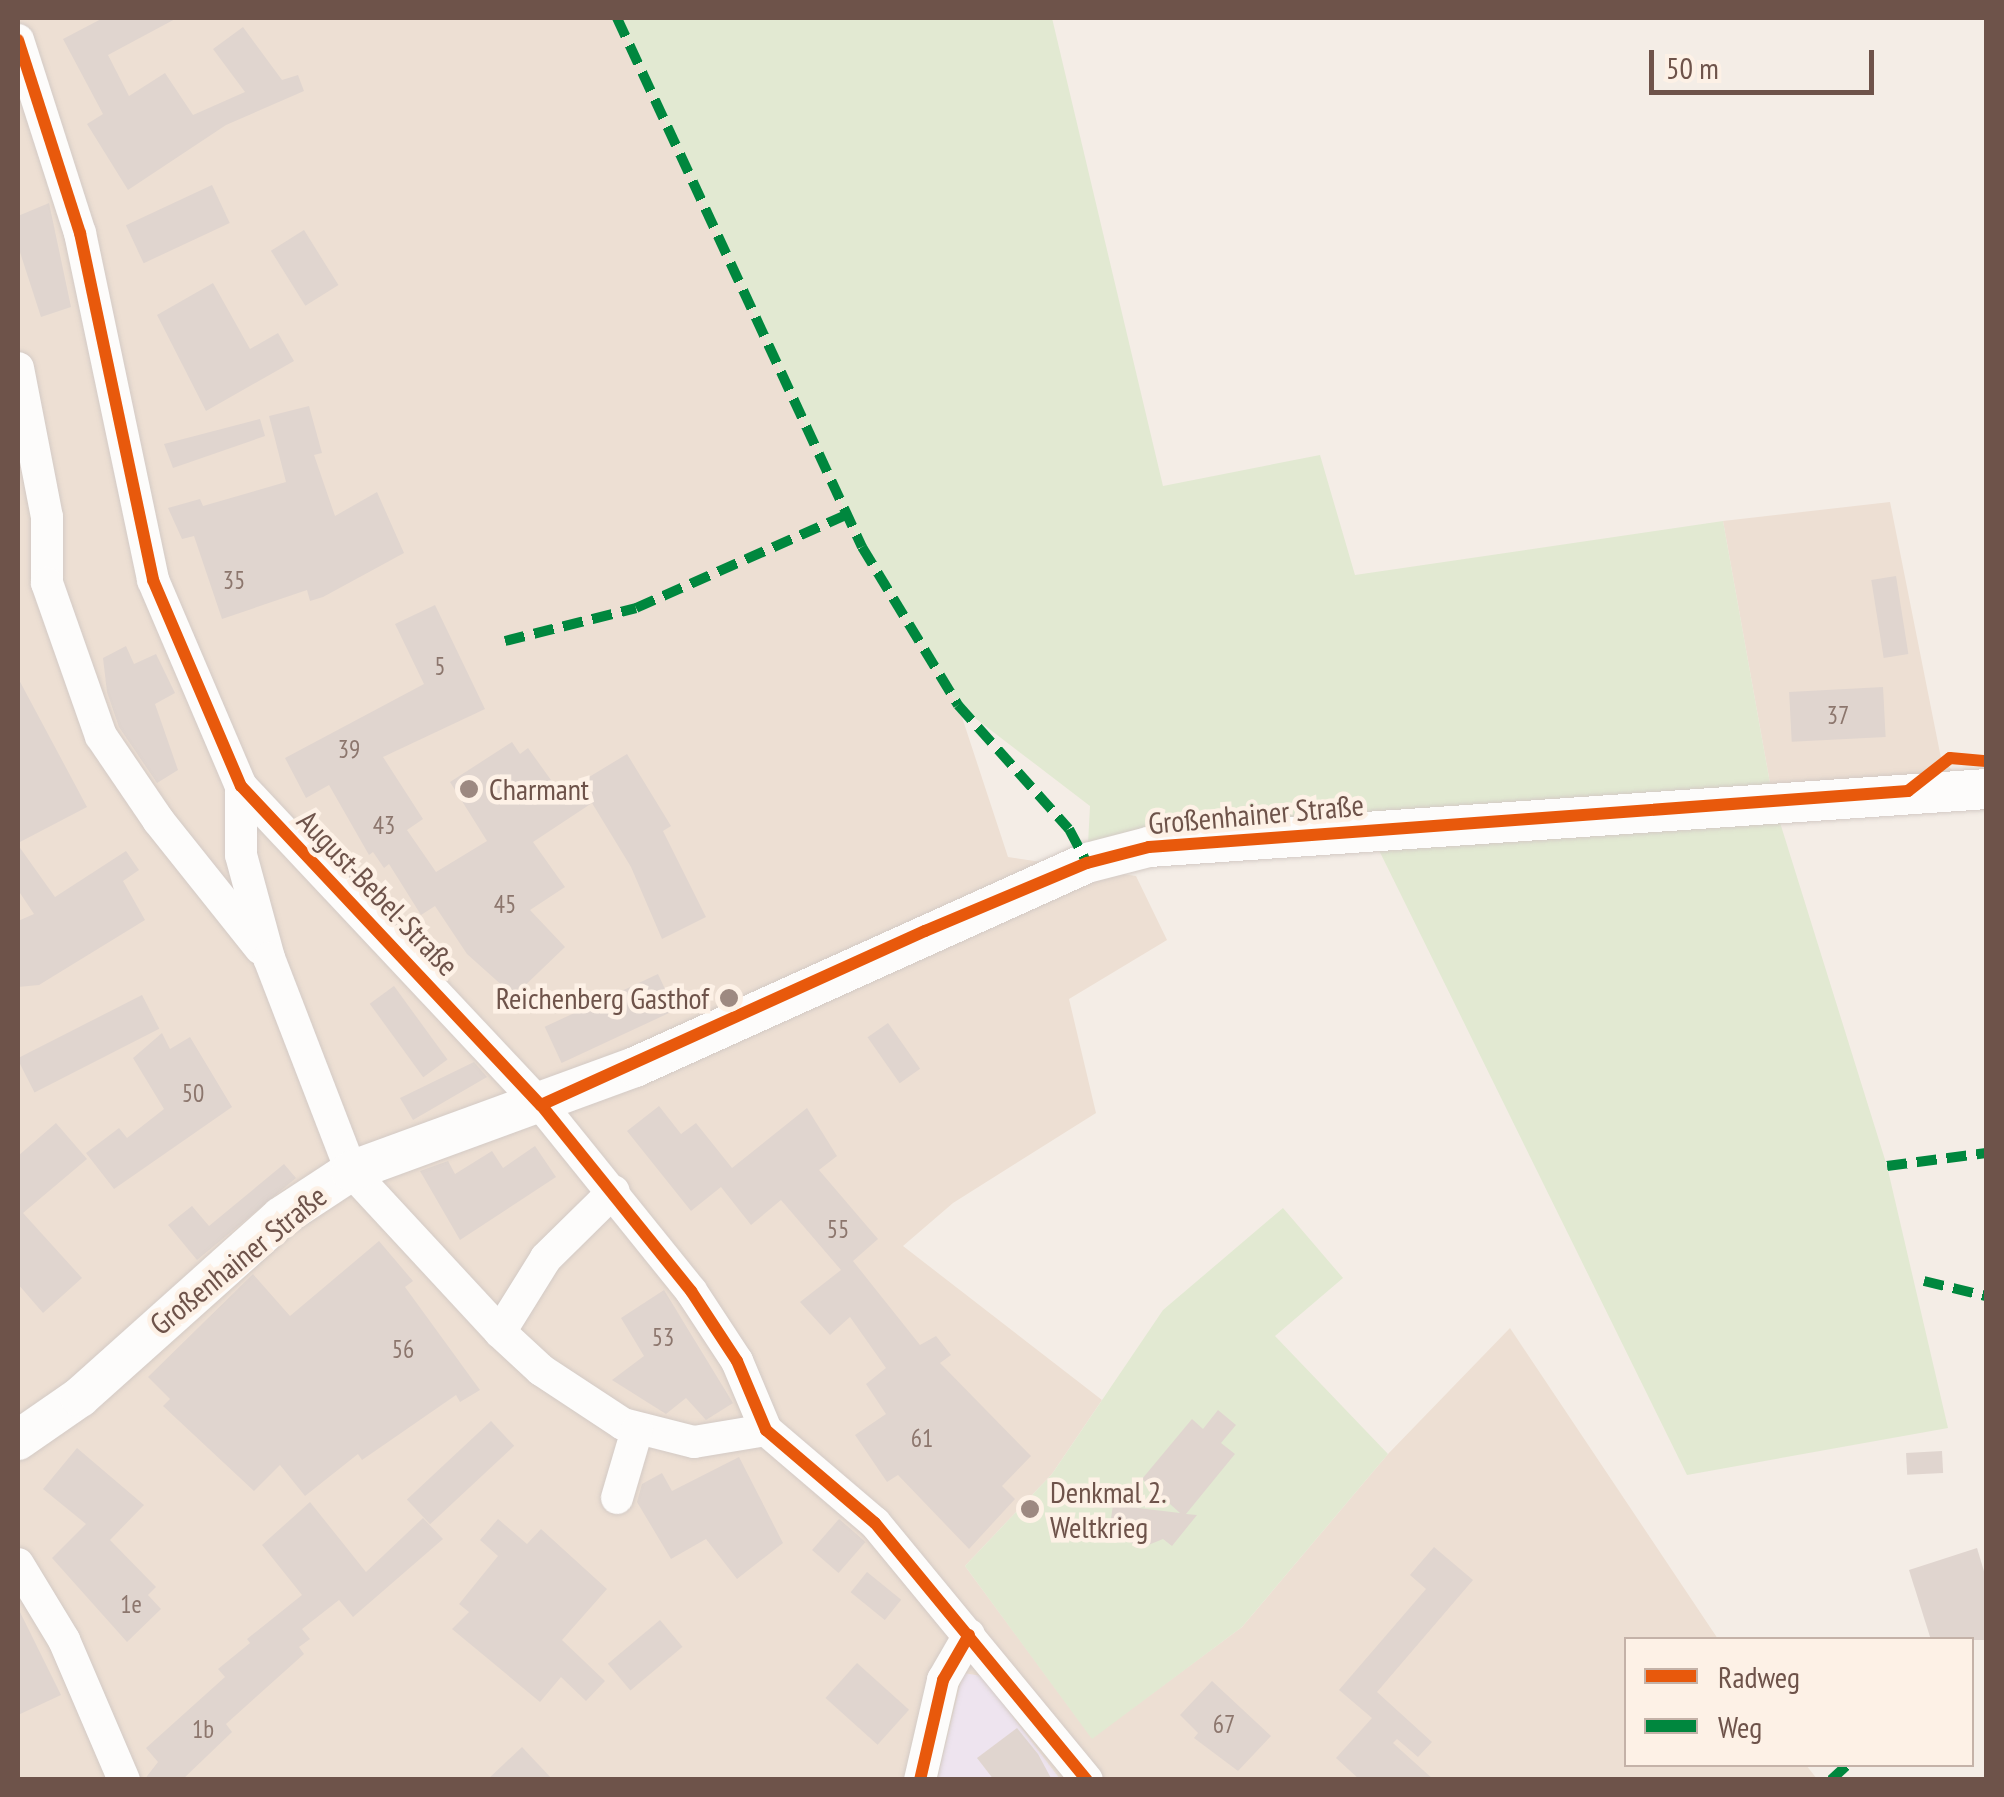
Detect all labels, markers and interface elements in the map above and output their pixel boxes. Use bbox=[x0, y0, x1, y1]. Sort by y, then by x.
scale bar bbox=[1654, 30, 1879, 92]
text: 50 m bbox=[1666, 48, 1719, 87]
house number: 35 bbox=[223, 565, 245, 595]
house number: 5 bbox=[434, 651, 446, 681]
house number: 37 bbox=[1827, 700, 1849, 730]
house number: 39 bbox=[338, 734, 360, 764]
place label: Charmant bbox=[489, 771, 589, 807]
marker: Charmant bbox=[458, 778, 480, 800]
street label: Großenhainer Straße bbox=[1147, 787, 1365, 841]
street label: August-Bebel-Straße bbox=[290, 803, 466, 983]
house number: 43 bbox=[373, 810, 395, 840]
house number: 45 bbox=[494, 889, 516, 919]
place label: Reichenberg Gasthof bbox=[496, 980, 709, 1016]
marker: Reichenberg Gasthof bbox=[718, 987, 740, 1009]
house number: 50 bbox=[182, 1078, 204, 1108]
street label: Großenhainer Straße bbox=[143, 1178, 333, 1342]
house number: 55 bbox=[827, 1214, 849, 1244]
house number: 53 bbox=[652, 1322, 674, 1352]
house number: 56 bbox=[392, 1334, 414, 1364]
house number: 61 bbox=[911, 1423, 933, 1453]
place label: Denkmal 2. Weltkrieg bbox=[1050, 1474, 1167, 1544]
marker: Denkmal 2. Weltkrieg bbox=[1019, 1498, 1041, 1520]
house number: 1e bbox=[120, 1589, 142, 1619]
legend bbox=[1624, 1637, 1974, 1767]
text: Radweg bbox=[1718, 1657, 1800, 1696]
text: Weg bbox=[1718, 1707, 1762, 1746]
house number: 67 bbox=[1213, 1709, 1235, 1739]
house number: 1b bbox=[192, 1714, 214, 1744]

